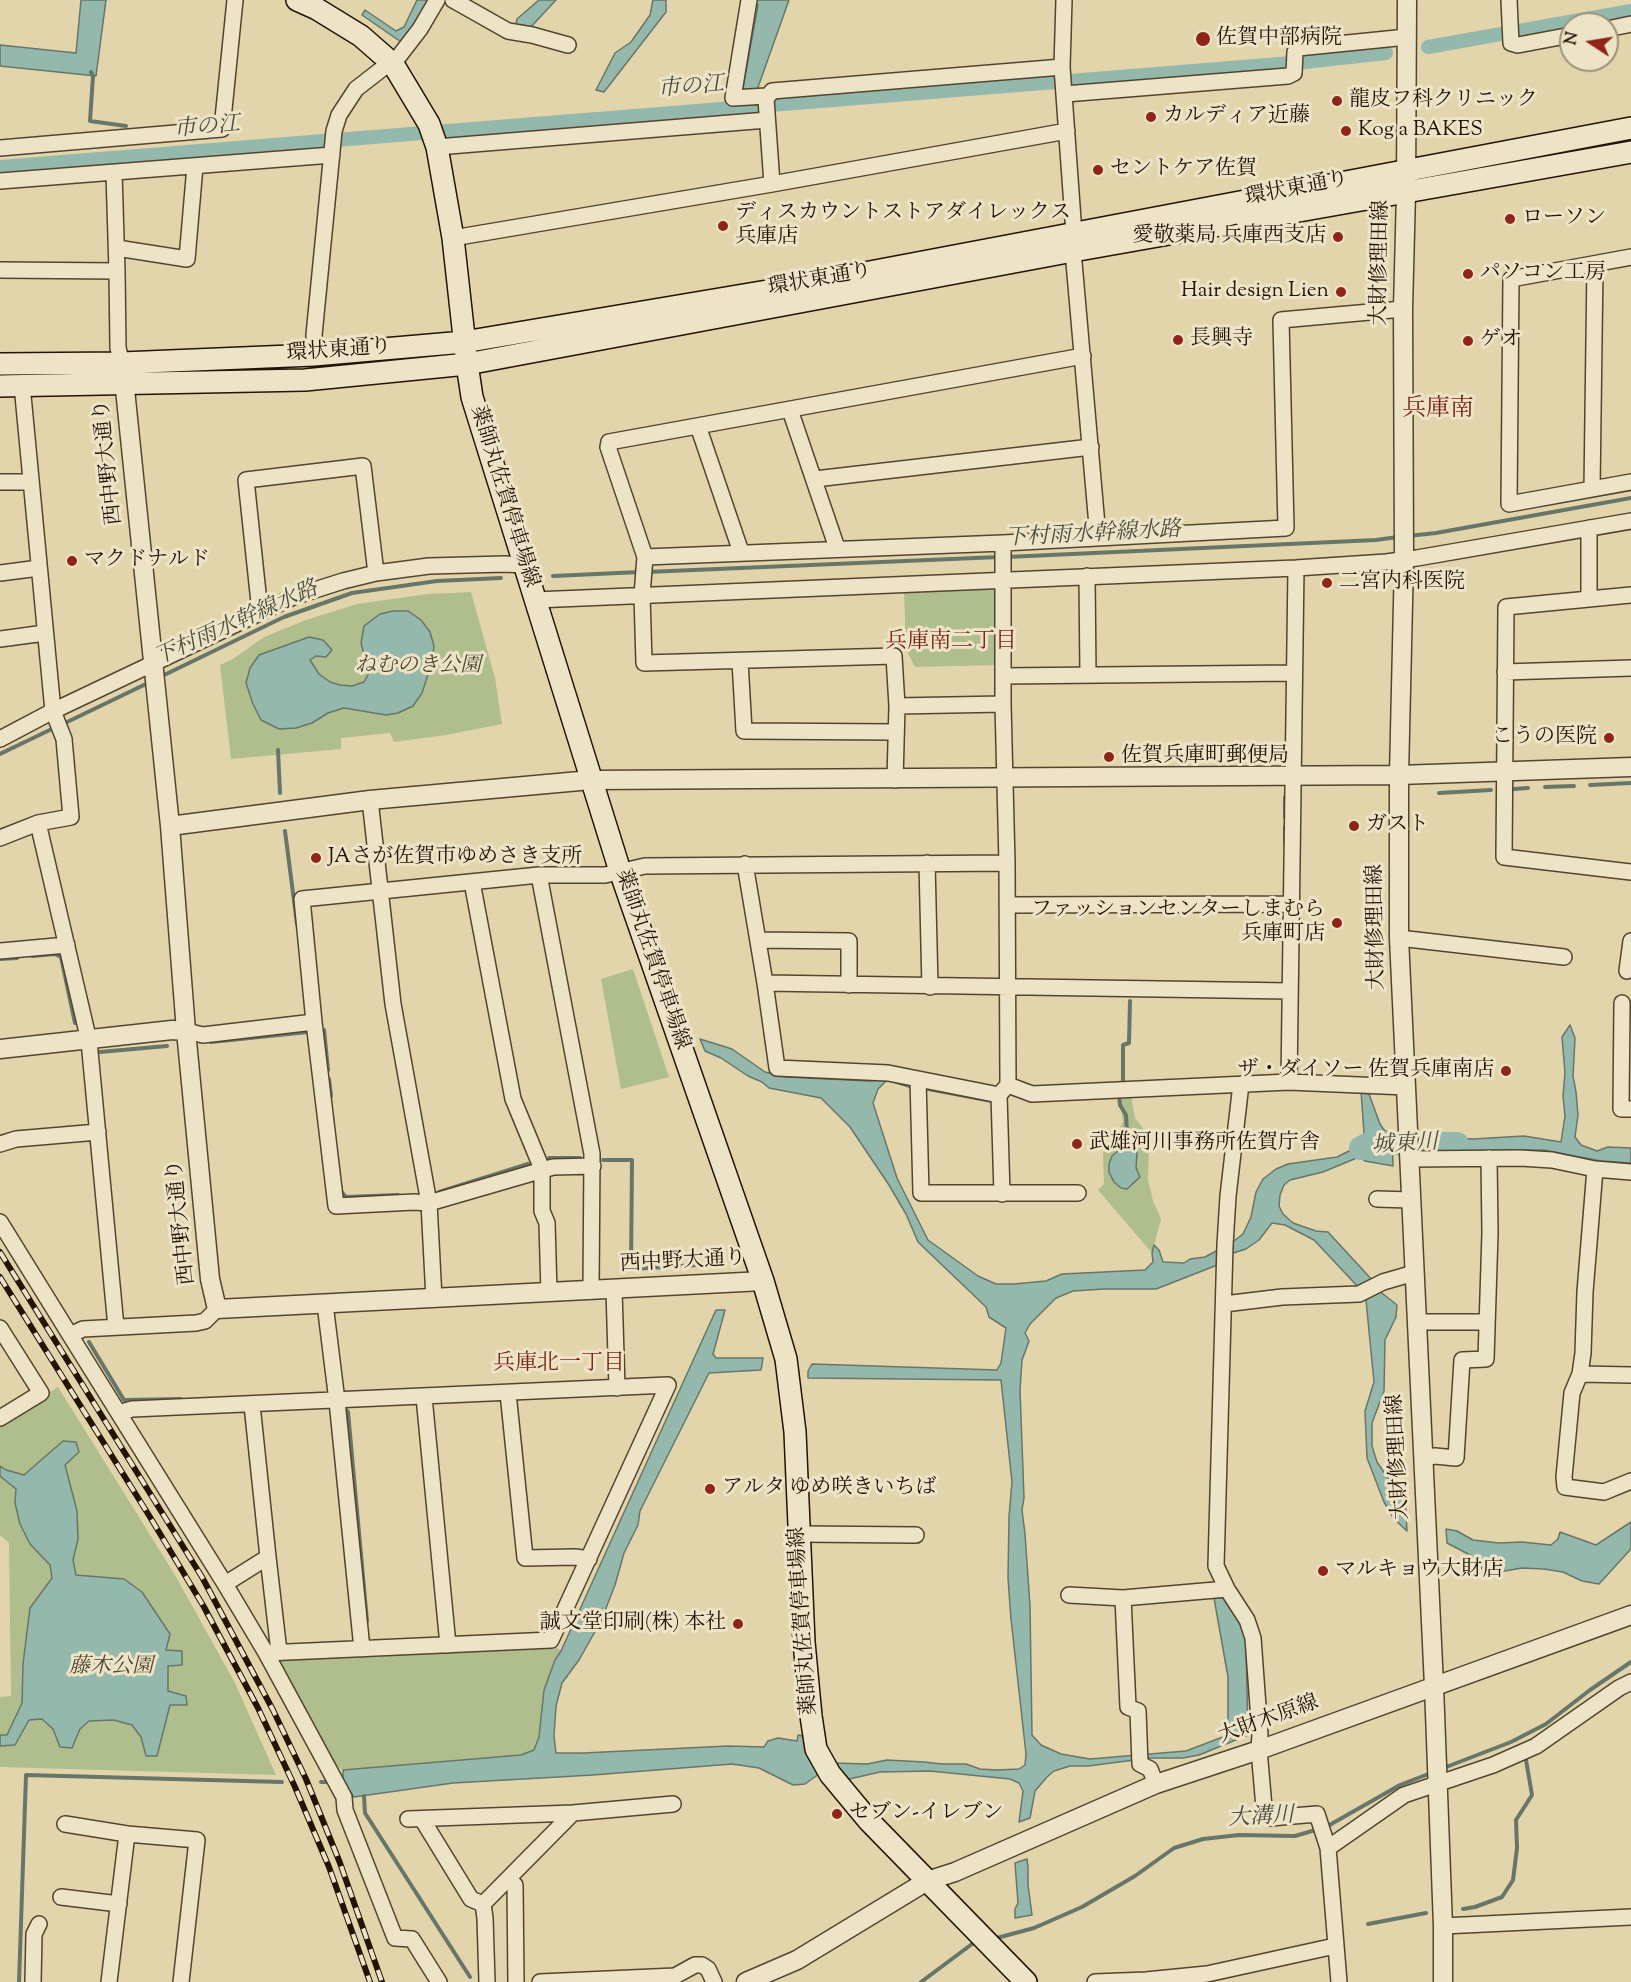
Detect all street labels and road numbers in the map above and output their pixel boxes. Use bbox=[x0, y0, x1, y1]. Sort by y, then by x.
street label: 環状東通り bbox=[1243, 168, 1351, 212]
street label: 大財修理田線 bbox=[1368, 200, 1396, 326]
street label: 環状東通り bbox=[766, 259, 874, 303]
street label: 環状東通り bbox=[286, 336, 392, 368]
street label: 西中野大通り bbox=[91, 398, 129, 526]
street label: 薬師丸佐賀停車場線 bbox=[463, 403, 543, 591]
street label: 大財修理田線 bbox=[1364, 864, 1392, 990]
street label: 薬師丸佐賀停車場線 bbox=[608, 867, 694, 1053]
street label: 西中野大通り bbox=[164, 1158, 202, 1286]
street label: 西中野大通り bbox=[619, 1247, 747, 1279]
street label: 大財修理田線 bbox=[1384, 1393, 1416, 1521]
street label: 薬師丸佐賀停車場線 bbox=[786, 1526, 824, 1716]
street label: 大財木原線 bbox=[1215, 1691, 1323, 1751]

